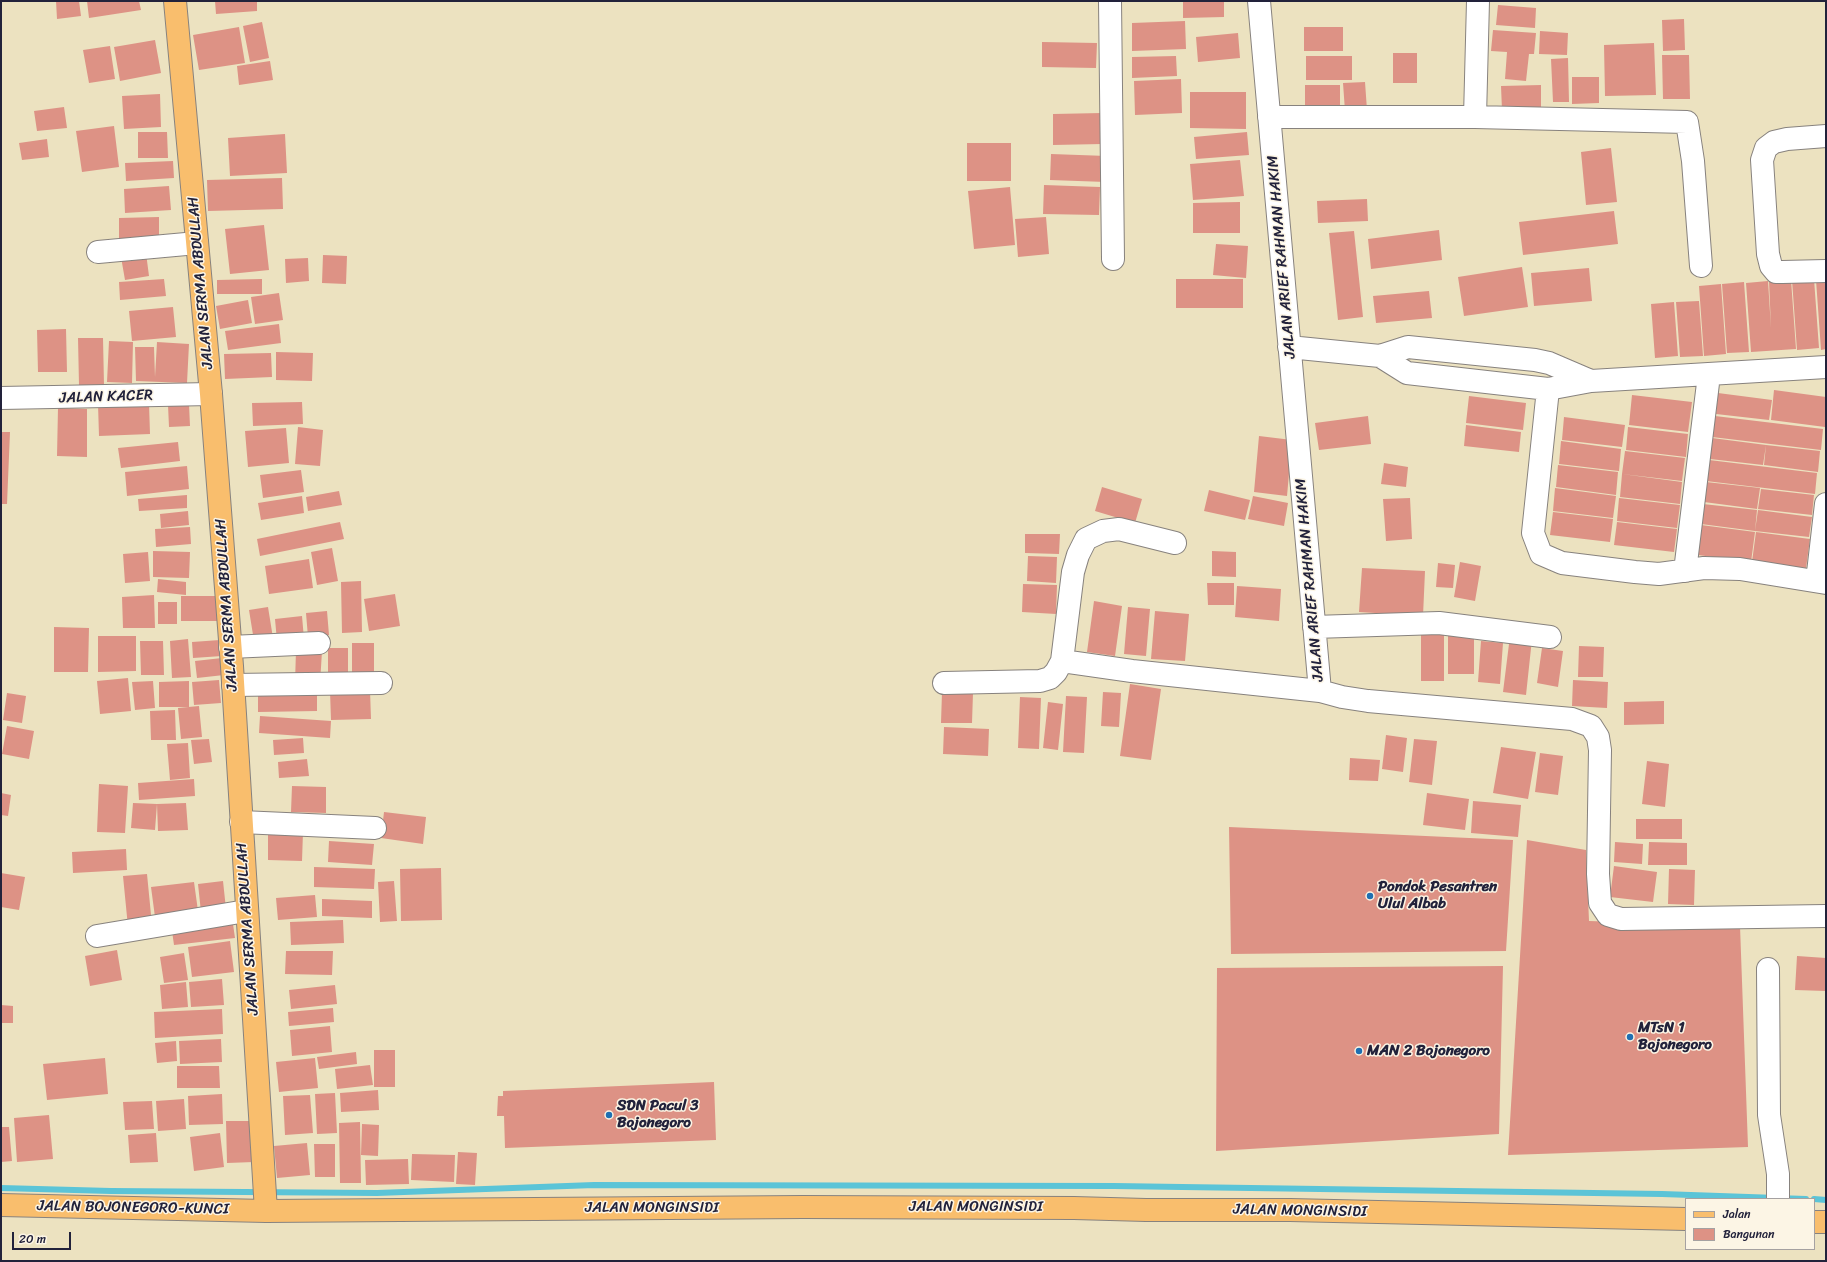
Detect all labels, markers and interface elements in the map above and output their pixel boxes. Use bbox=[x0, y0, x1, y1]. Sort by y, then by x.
street label: JALAN ARIEF RAHMAN HAKIM bbox=[1264, 155, 1300, 359]
street label: JALAN SERMA ABDULLAH bbox=[184, 196, 218, 370]
street label: JALAN KACER bbox=[59, 386, 153, 408]
street label: JALAN ARIEF RAHMAN HAKIM bbox=[1292, 478, 1328, 682]
street label: JALAN SERMA ABDULLAH bbox=[212, 518, 242, 692]
street label: JALAN SERMA ABDULLAH bbox=[233, 842, 263, 1016]
place label: Pondok Pesantren Ulul Albab bbox=[1378, 878, 1497, 913]
marker: Pondok Pesantren Ulul Albab bbox=[1365, 891, 1375, 901]
place label: MTsN 1 Bojonegoro bbox=[1638, 1019, 1712, 1054]
marker: MTsN 1 Bojonegoro bbox=[1625, 1032, 1635, 1042]
place label: MAN 2 Bojonegoro bbox=[1367, 1042, 1490, 1060]
marker: MAN 2 Bojonegoro bbox=[1354, 1046, 1364, 1056]
place label: SDN Pacul 3 Bojonegoro bbox=[617, 1097, 698, 1132]
marker: SDN Pacul 3 Bojonegoro bbox=[604, 1110, 614, 1120]
street label: JALAN BOJONEGORO-KUNCI bbox=[37, 1197, 229, 1219]
street label: JALAN MONGINSIDI bbox=[909, 1198, 1043, 1216]
legend bbox=[1685, 1198, 1815, 1250]
street label: JALAN MONGINSIDI bbox=[585, 1199, 719, 1217]
street label: JALAN MONGINSIDI bbox=[1233, 1201, 1367, 1221]
text: Jalan bbox=[1723, 1203, 1751, 1225]
text: Bangunan bbox=[1723, 1223, 1775, 1245]
scale bar bbox=[14, 1224, 73, 1250]
text: 20 m bbox=[19, 1228, 46, 1250]

